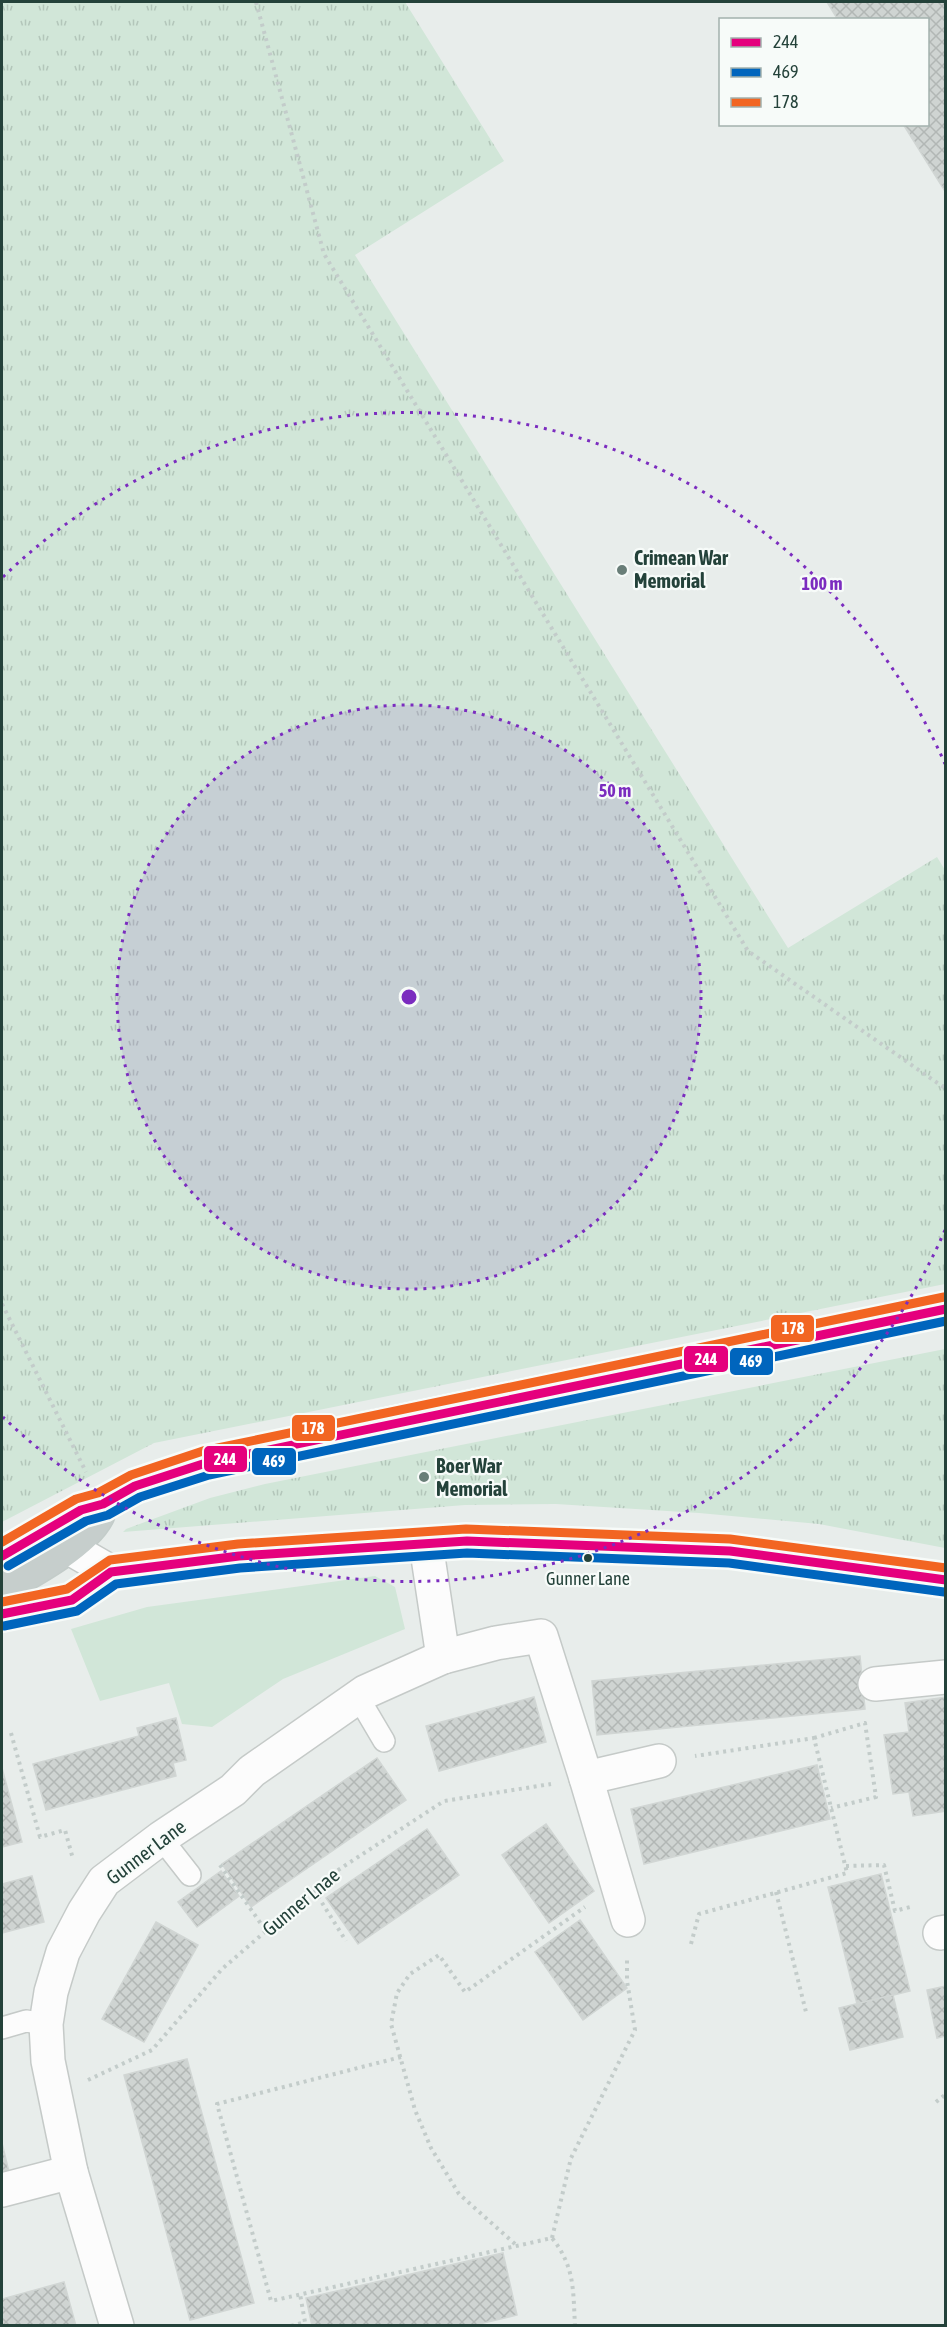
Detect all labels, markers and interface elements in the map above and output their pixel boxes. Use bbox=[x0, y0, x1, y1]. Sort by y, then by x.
legend bbox=[719, 18, 929, 126]
text: 244 bbox=[773, 31, 798, 52]
text: 469 bbox=[773, 61, 798, 82]
text: 178 bbox=[773, 91, 798, 112]
place label: Crimean War Memorial bbox=[634, 546, 729, 592]
marker: Crimean War Memorial bbox=[615, 563, 629, 577]
text: 100 m bbox=[802, 573, 842, 594]
text: 50 m bbox=[599, 780, 631, 801]
centre of rings bbox=[399, 987, 419, 1007]
line badge: 178 bbox=[770, 1314, 815, 1343]
text: 178 bbox=[782, 1319, 805, 1337]
line badge: 244 bbox=[683, 1345, 729, 1373]
line badge: 469 bbox=[729, 1347, 774, 1376]
text: 244 bbox=[695, 1350, 718, 1368]
text: 469 bbox=[739, 1352, 763, 1370]
line badge: 178 bbox=[291, 1414, 336, 1442]
text: 178 bbox=[302, 1419, 325, 1437]
line badge: 244 bbox=[203, 1445, 248, 1473]
line badge: 469 bbox=[251, 1447, 297, 1476]
text: 244 bbox=[214, 1450, 237, 1468]
text: 469 bbox=[262, 1452, 286, 1470]
place label: Boer War Memorial bbox=[436, 1454, 508, 1500]
marker: Boer War Memorial bbox=[417, 1470, 431, 1484]
marker: Gunner Lane bbox=[582, 1552, 594, 1564]
place label: Gunner Lane bbox=[546, 1568, 630, 1589]
street label: Gunner Lane bbox=[102, 1814, 190, 1889]
street label: Gunner Lnae bbox=[258, 1863, 344, 1940]

